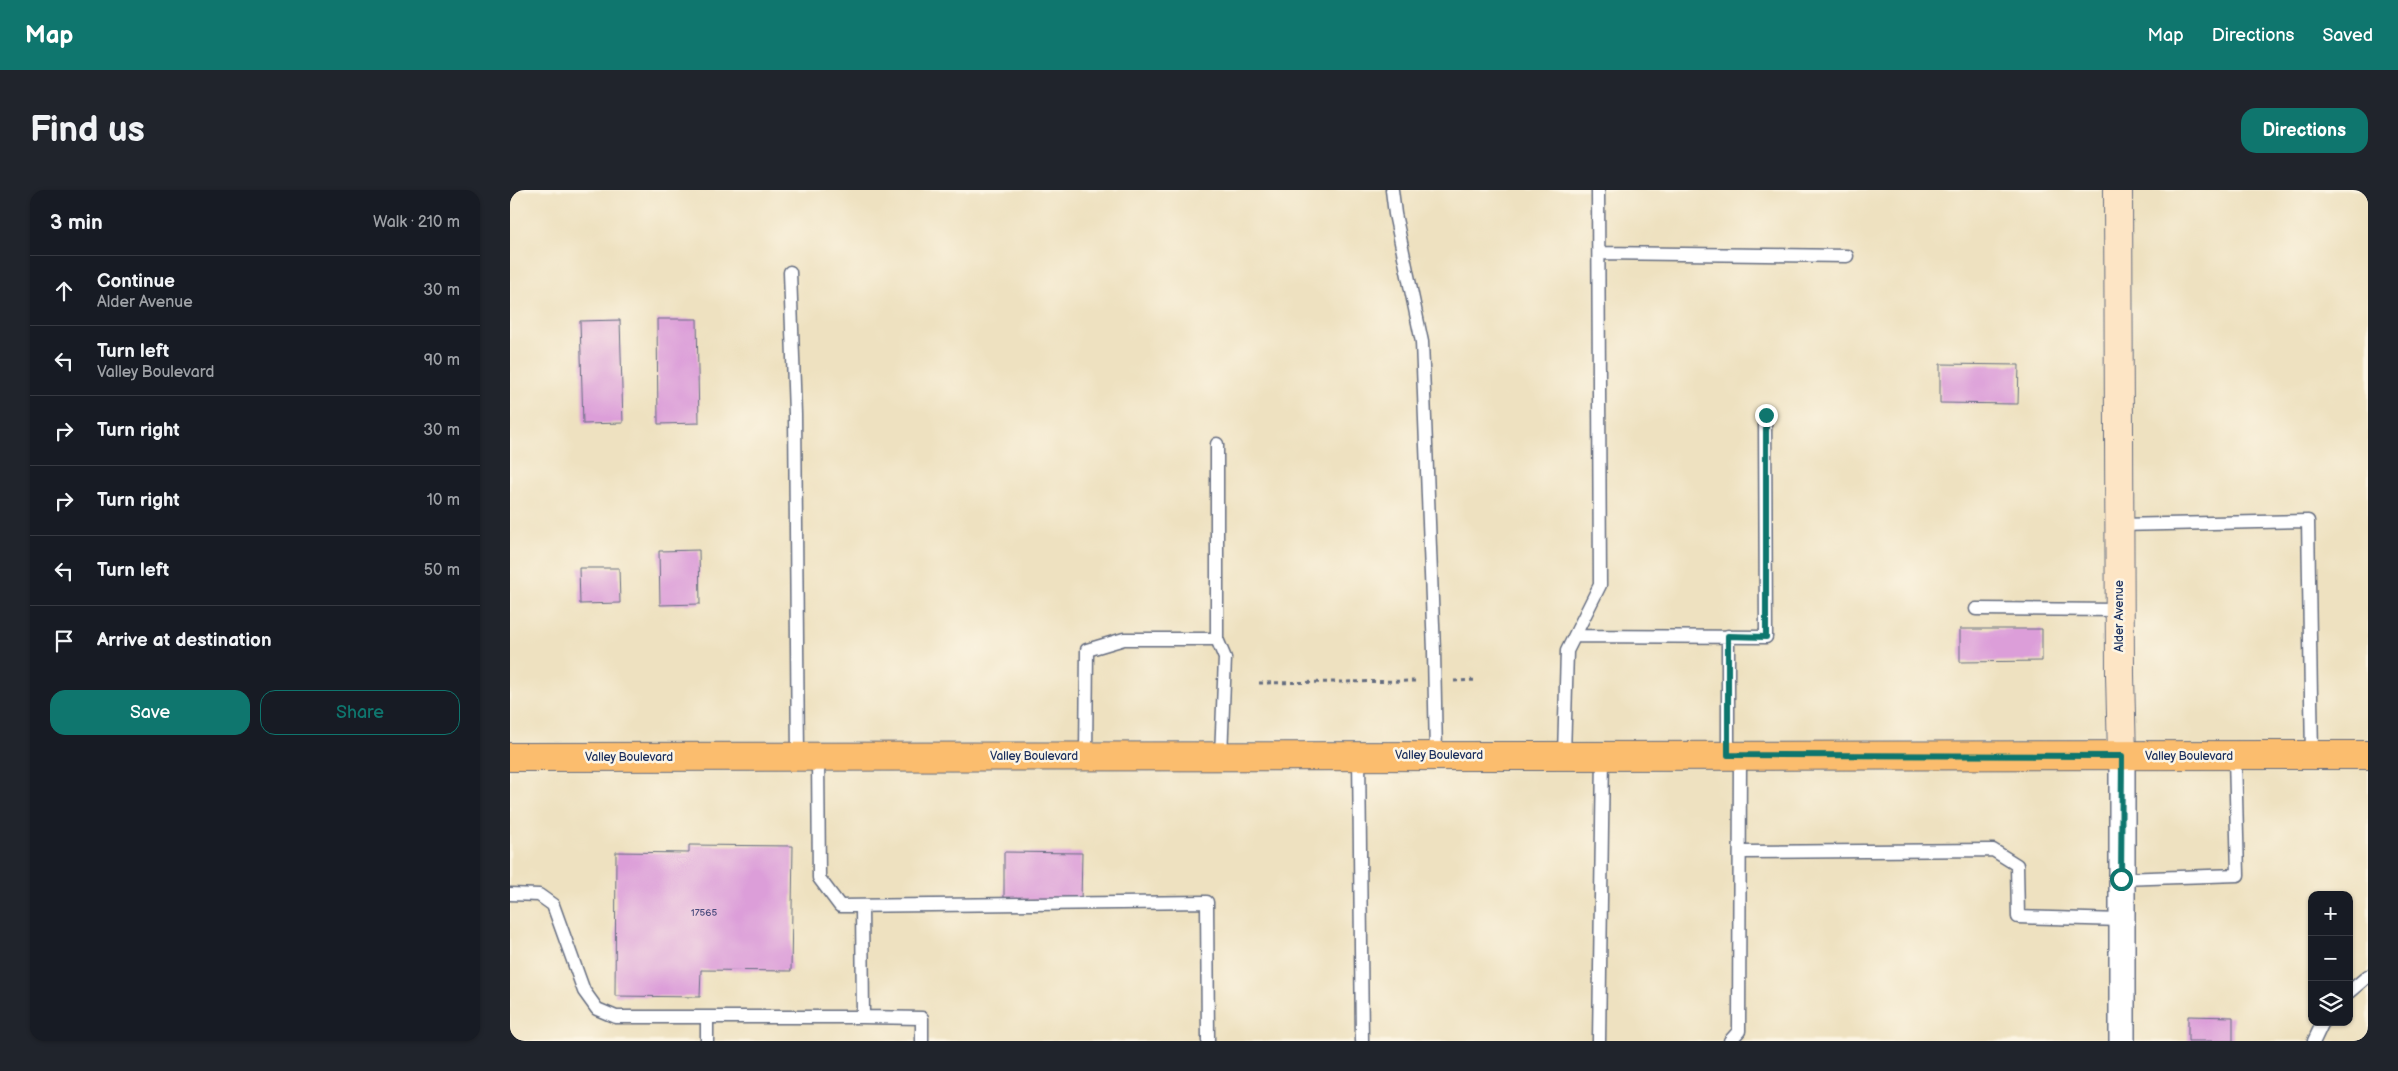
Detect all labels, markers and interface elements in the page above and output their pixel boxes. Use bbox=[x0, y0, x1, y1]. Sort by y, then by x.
text: Map bbox=[25, 21, 73, 50]
text: Map bbox=[2148, 25, 2184, 46]
text: Directions bbox=[2212, 25, 2294, 46]
text: Saved bbox=[2322, 25, 2373, 46]
button: Directions bbox=[2241, 108, 2368, 153]
text: Find us bbox=[30, 109, 145, 152]
text: 3 min bbox=[50, 210, 103, 235]
text: Walk · 210 m bbox=[373, 213, 460, 232]
text: Continue bbox=[97, 270, 175, 293]
icon: ahead bbox=[50, 277, 78, 305]
text: 30 m bbox=[423, 281, 460, 300]
text: Alder Avenue bbox=[97, 293, 193, 312]
text: Turn left bbox=[97, 340, 169, 363]
icon: left bbox=[50, 347, 78, 375]
text: 90 m bbox=[424, 351, 460, 370]
text: Valley Boulevard bbox=[97, 363, 214, 382]
route end bbox=[1755, 404, 1778, 427]
icon: right bbox=[50, 417, 78, 445]
text: Turn right bbox=[97, 419, 180, 442]
text: 30 m bbox=[423, 421, 460, 440]
icon: right bbox=[50, 487, 78, 515]
text: Turn right bbox=[97, 489, 180, 512]
text: 10 m bbox=[427, 491, 460, 510]
icon: left bbox=[50, 557, 78, 585]
text: Turn left bbox=[97, 559, 169, 582]
text: 50 m bbox=[424, 561, 460, 580]
street label: Alder Avenue bbox=[2112, 580, 2127, 652]
icon: arrive bbox=[50, 627, 78, 655]
text: Arrive at destination bbox=[97, 629, 272, 652]
button: Save bbox=[50, 690, 250, 735]
button: Share bbox=[260, 690, 460, 735]
street label: Valley Boulevard bbox=[1395, 748, 1483, 763]
street label: Valley Boulevard bbox=[990, 749, 1078, 764]
street label: Valley Boulevard bbox=[2145, 749, 2233, 764]
street label: Valley Boulevard bbox=[585, 750, 673, 765]
route start bbox=[2110, 868, 2133, 891]
map controls bbox=[2308, 891, 2353, 1026]
button: + bbox=[2308, 891, 2353, 936]
house number: 17565 bbox=[691, 907, 717, 919]
button: − bbox=[2308, 936, 2353, 981]
button: layers bbox=[2308, 981, 2353, 1026]

